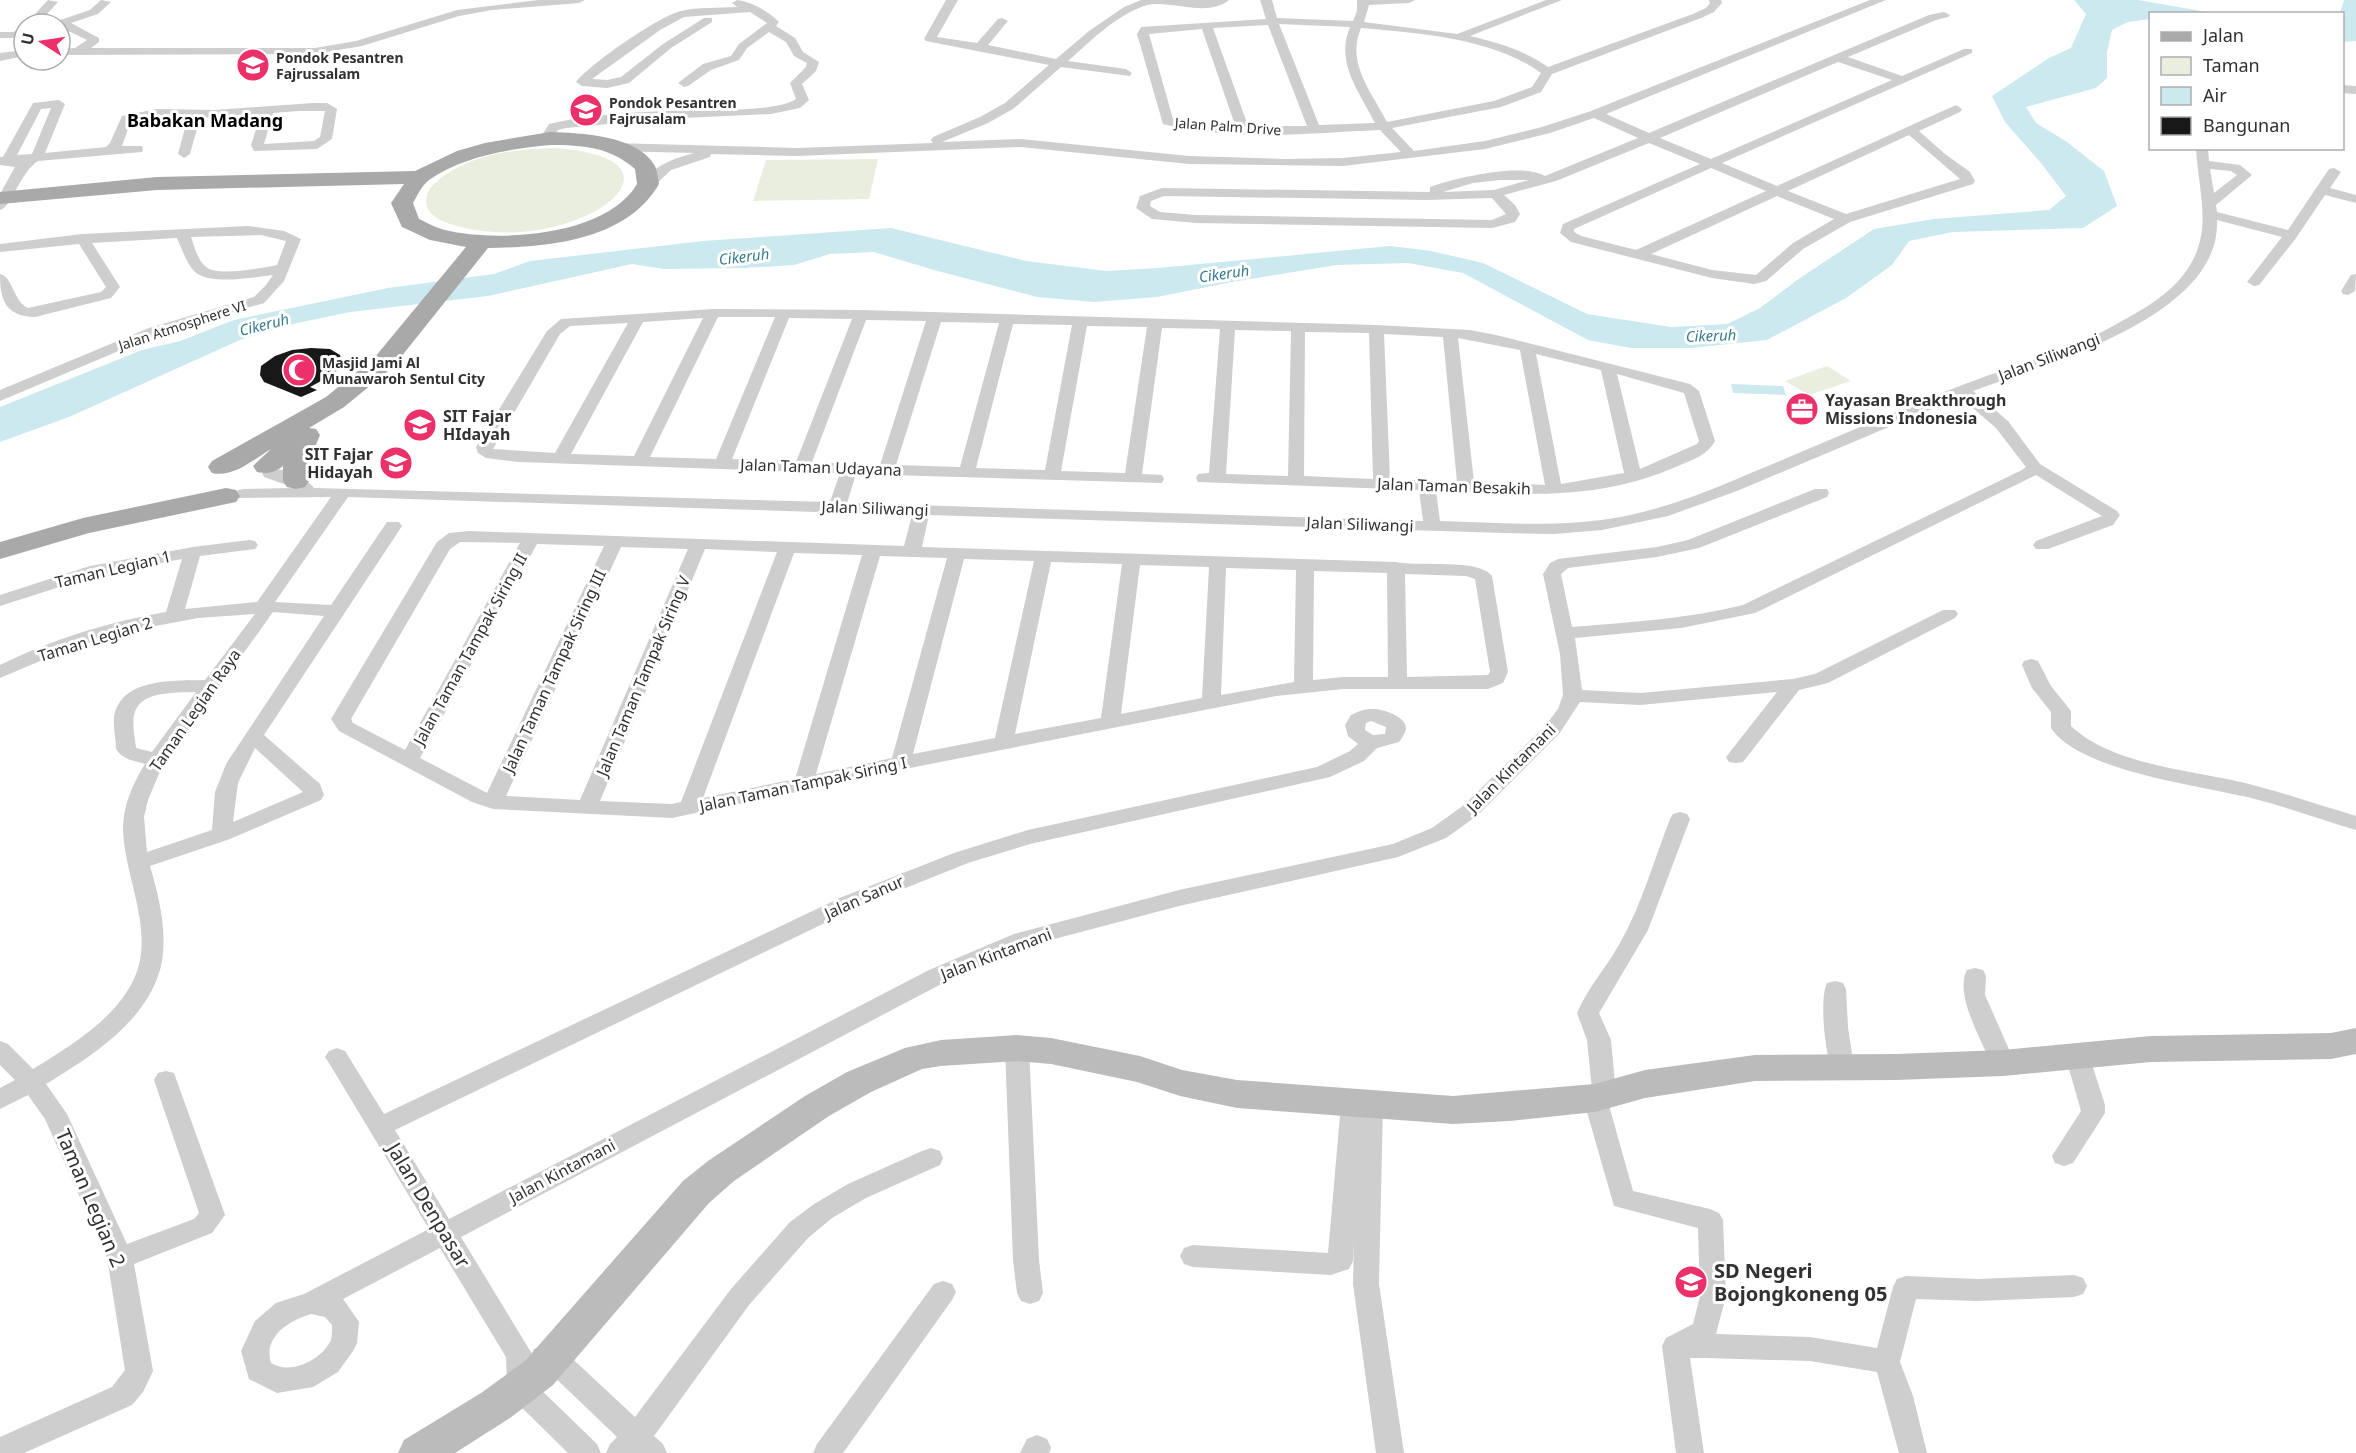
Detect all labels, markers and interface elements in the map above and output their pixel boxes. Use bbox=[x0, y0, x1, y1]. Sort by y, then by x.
north arrow bbox=[12, 12, 72, 72]
legend bbox=[2149, 12, 2344, 150]
text: Jalan bbox=[2201, 23, 2244, 47]
text: U bbox=[15, 31, 39, 47]
school or university icon: Pondok Pesantren Fajrussalam bbox=[235, 47, 271, 83]
place label: Pondok Pesantren Fajrussalam bbox=[276, 48, 404, 83]
text: Taman bbox=[2203, 53, 2260, 77]
text: Air bbox=[2203, 83, 2227, 107]
school or university icon: Pondok Pesantren Fajrusalam bbox=[568, 92, 604, 128]
place label: Pondok Pesantren Fajrusalam bbox=[609, 93, 737, 128]
district label: Babakan Madang bbox=[127, 108, 283, 132]
street label: Jalan Palm Drive bbox=[1172, 113, 1282, 139]
text: Bangunan bbox=[2203, 113, 2290, 137]
water label: Cikeruh bbox=[718, 243, 770, 269]
water label: Cikeruh bbox=[1198, 260, 1250, 286]
street label: Jalan Atmosphere VI bbox=[114, 295, 248, 355]
water label: Cikeruh bbox=[237, 308, 291, 340]
water label: Cikeruh bbox=[1685, 324, 1737, 346]
street label: Jalan Siliwangi bbox=[1993, 328, 2103, 387]
mosque icon: Masjid Jami Al Munawaroh Sentul City bbox=[281, 352, 317, 388]
place label: Masjid Jami Al Munawaroh Sentul City bbox=[322, 353, 485, 388]
place label: Yayasan Breakthrough Missions Indonesia bbox=[1825, 389, 2006, 429]
office icon: Yayasan Breakthrough Missions Indonesia bbox=[1784, 391, 1820, 427]
place label: SIT Fajar HIdayah bbox=[443, 405, 511, 445]
school or university icon: SIT Fajar HIdayah bbox=[402, 407, 438, 443]
place label: SIT Fajar Hidayah bbox=[305, 443, 373, 483]
school or university icon: SIT Fajar Hidayah bbox=[378, 445, 414, 481]
street label: Jalan Taman Udayana bbox=[738, 453, 902, 481]
street label: Jalan Taman Besakih bbox=[1375, 472, 1531, 500]
street label: Jalan Siliwangi bbox=[819, 495, 929, 521]
street label: Jalan Siliwangi bbox=[1304, 511, 1414, 537]
street label: Taman Legian 1 bbox=[53, 545, 173, 593]
street label: Jalan Taman Tampak Siring II bbox=[407, 549, 532, 751]
street label: Jalan Taman Tampak Siring III bbox=[496, 566, 611, 778]
street label: Jalan Taman Tampak Siring V bbox=[590, 572, 695, 781]
street label: Taman Legian 2 bbox=[35, 611, 155, 667]
street label: Taman Legian Raya bbox=[144, 644, 246, 776]
street label: Jalan Kintamani bbox=[1460, 719, 1560, 819]
street label: Jalan Taman Tampak Siring I bbox=[696, 751, 909, 817]
street label: Jalan Sanur bbox=[819, 870, 907, 925]
street label: Jalan Kintamani bbox=[936, 923, 1055, 986]
street label: Taman Legian 2 bbox=[50, 1125, 132, 1271]
street label: Jalan Kintamani bbox=[503, 1134, 619, 1209]
street label: Jalan Denpasar bbox=[380, 1136, 477, 1273]
place label: SD Negeri Bojongkoneng 05 bbox=[1714, 1257, 1887, 1307]
school or university icon: SD Negeri Bojongkoneng 05 bbox=[1673, 1264, 1709, 1300]

